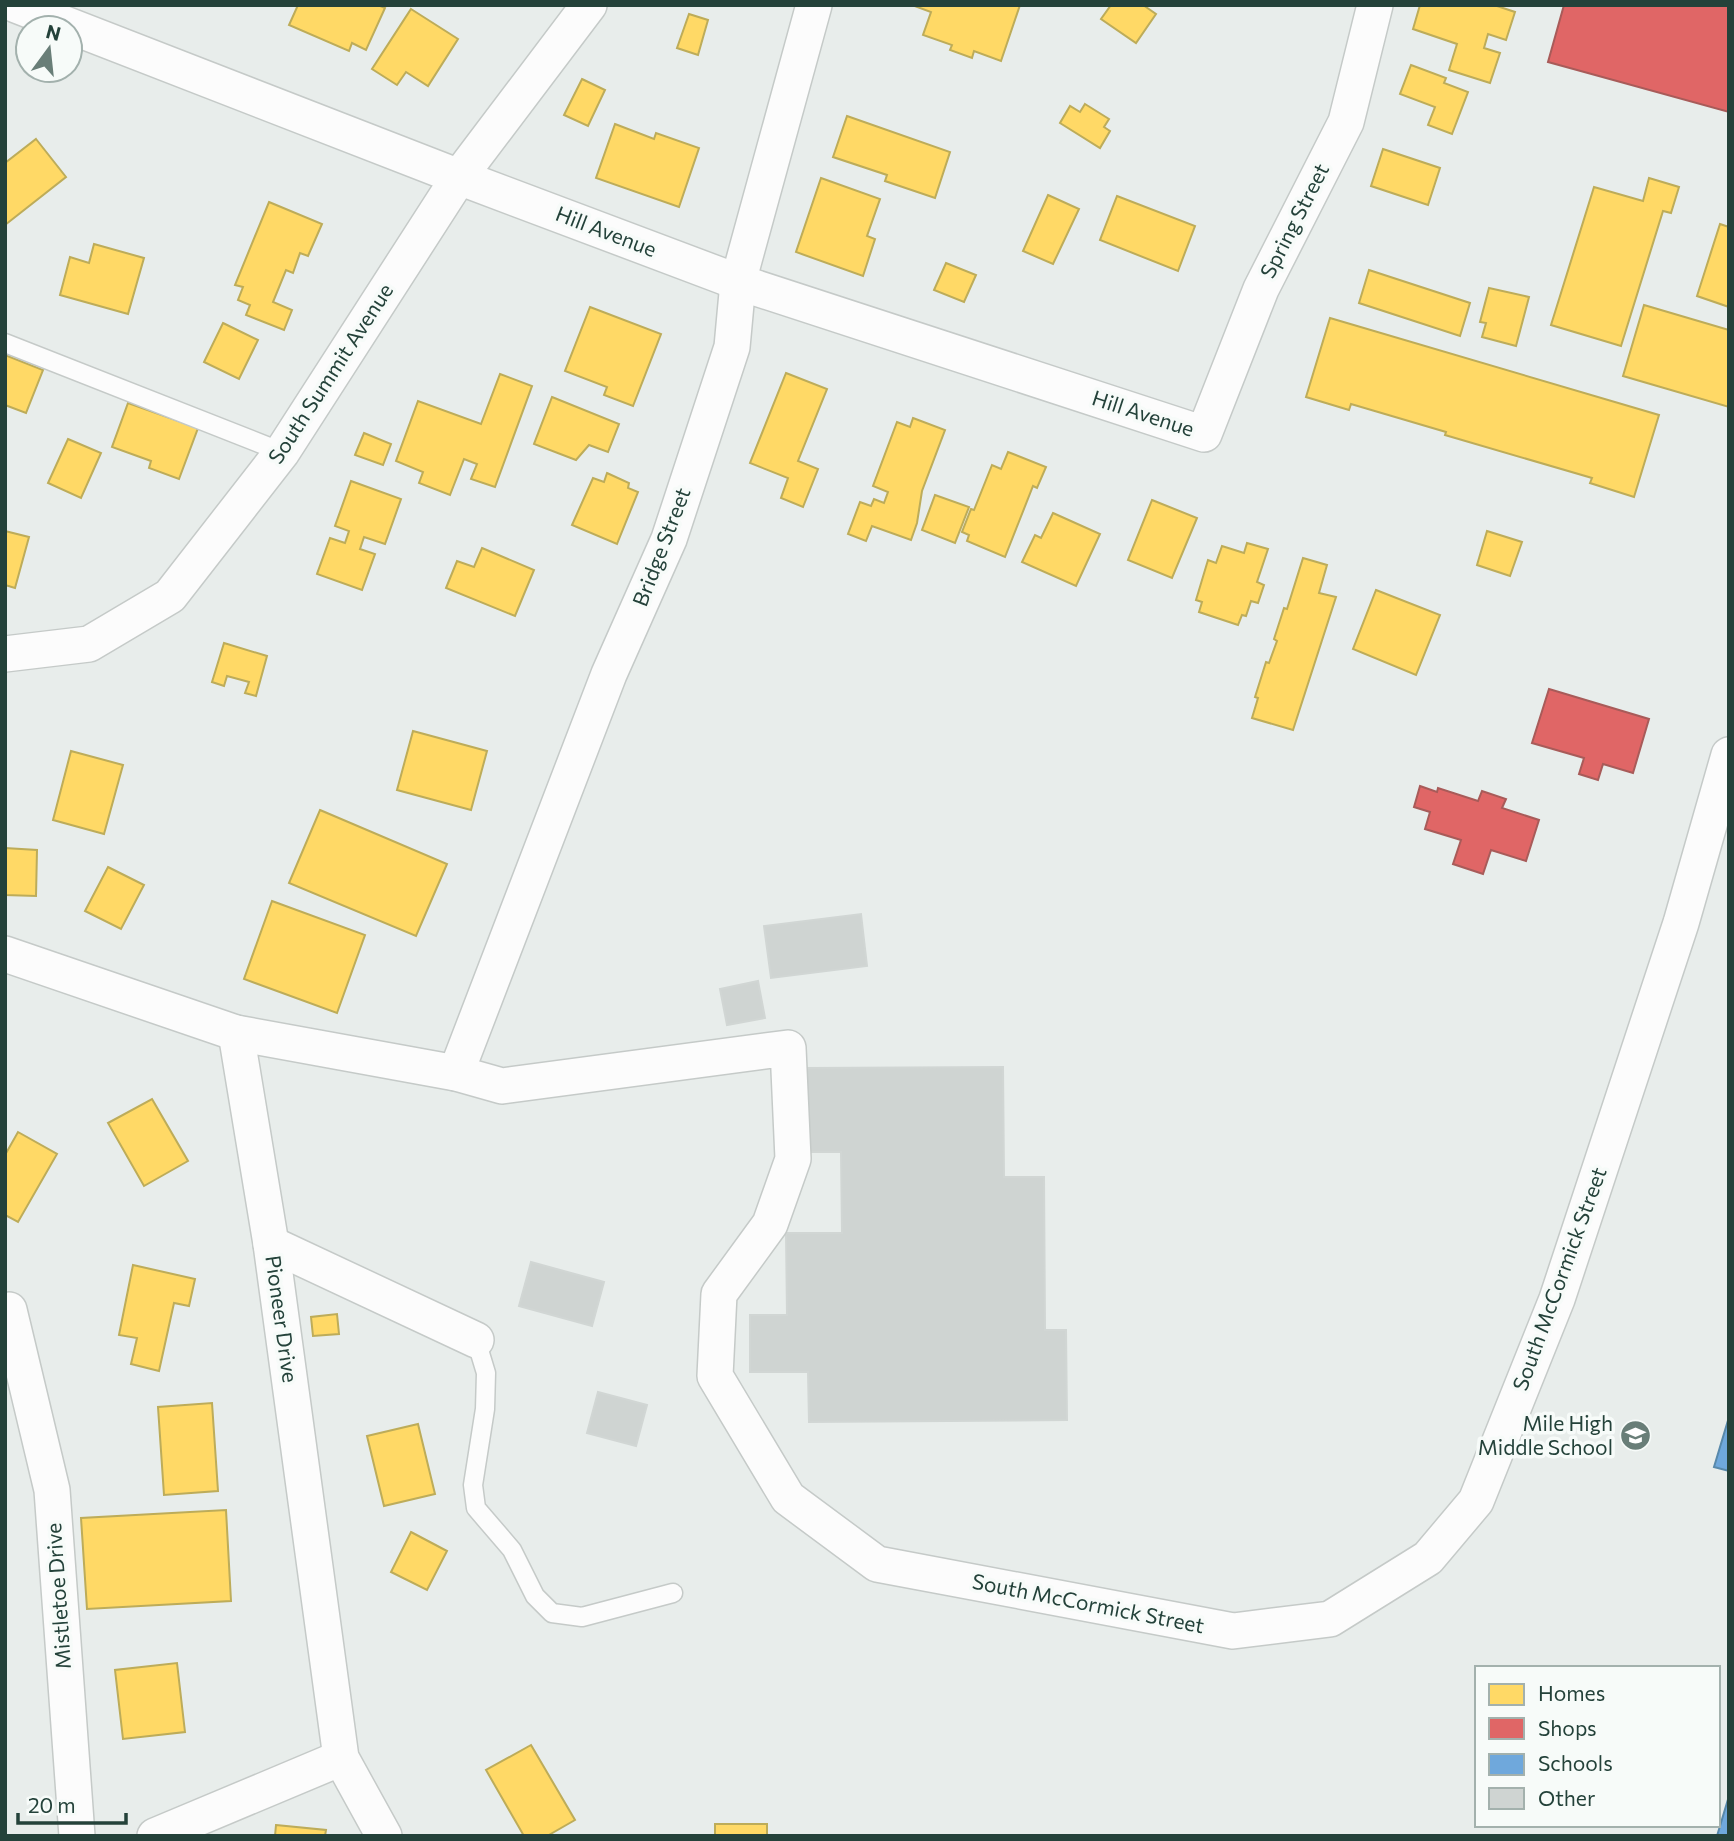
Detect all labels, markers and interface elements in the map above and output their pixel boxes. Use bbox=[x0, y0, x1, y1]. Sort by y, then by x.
north arrow bbox=[14, 14, 84, 84]
text: N bbox=[44, 19, 63, 45]
street label: Spring Street bbox=[1254, 159, 1333, 282]
street label: Hill Avenue bbox=[553, 200, 660, 261]
street label: South Summit Avenue bbox=[262, 278, 397, 468]
street label: Hill Avenue bbox=[1089, 384, 1198, 441]
street label: Bridge Street bbox=[627, 484, 695, 609]
street label: South McCormick Street bbox=[1507, 1163, 1611, 1394]
street label: Pioneer Drive bbox=[261, 1253, 304, 1384]
place label: Mile High Middle School bbox=[1478, 1410, 1613, 1459]
school or university icon: Mile High Middle School bbox=[1619, 1419, 1653, 1453]
street label: Mistletoe Drive bbox=[40, 1522, 75, 1670]
street label: South McCormick Street bbox=[970, 1568, 1206, 1637]
legend bbox=[1475, 1666, 1720, 1827]
text: Homes bbox=[1538, 1680, 1605, 1705]
text: Shops bbox=[1538, 1715, 1597, 1740]
text: Schools bbox=[1538, 1750, 1613, 1775]
scale bar bbox=[18, 1782, 126, 1826]
text: Other bbox=[1538, 1785, 1595, 1810]
text: 20 m bbox=[28, 1792, 76, 1817]

